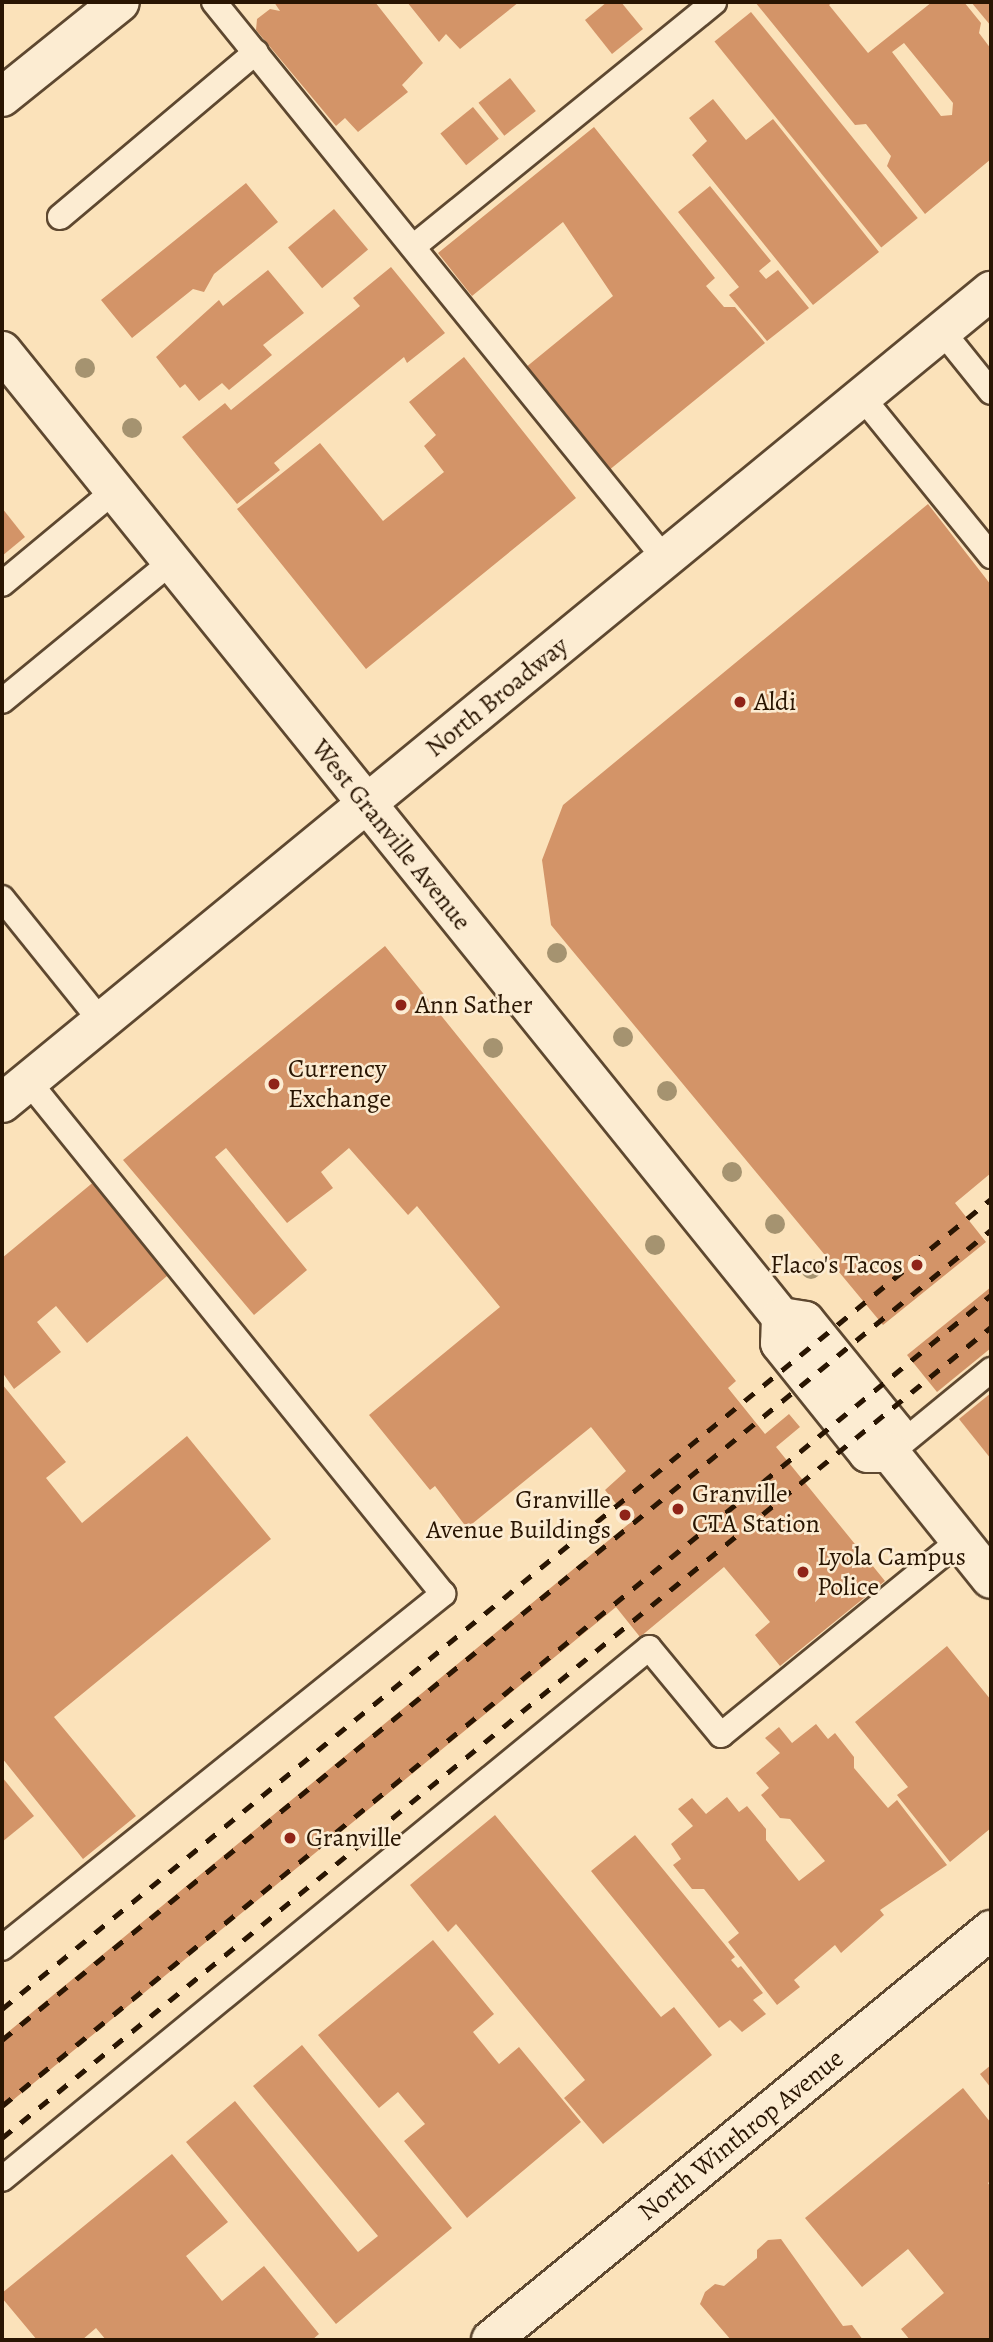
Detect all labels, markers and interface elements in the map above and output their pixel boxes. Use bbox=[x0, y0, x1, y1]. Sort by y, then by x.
street label: North Broadway bbox=[420, 630, 574, 764]
place label: Aldi bbox=[754, 686, 796, 718]
marker: Aldi bbox=[732, 694, 748, 710]
street label: West Granville Avenue bbox=[305, 733, 477, 937]
place label: Ann Sather bbox=[415, 989, 533, 1021]
marker: Ann Sather bbox=[393, 997, 409, 1013]
place label: Currency Exchange bbox=[288, 1053, 391, 1114]
marker: Currency Exchange bbox=[266, 1076, 282, 1092]
place label: Flaco's Tacos bbox=[770, 1249, 903, 1281]
marker: Flaco's Tacos bbox=[909, 1257, 925, 1273]
place label: Granville CTA Station bbox=[692, 1478, 820, 1540]
place label: Granville Avenue Buildings bbox=[426, 1484, 611, 1546]
marker: Granville CTA Station bbox=[670, 1501, 686, 1517]
marker: Granville Avenue Buildings bbox=[617, 1507, 633, 1523]
place label: Lyola Campus Police bbox=[817, 1541, 966, 1602]
marker: Lyola Campus Police bbox=[795, 1564, 811, 1580]
place label: Granville bbox=[306, 1822, 402, 1854]
marker: Granville bbox=[280, 1828, 300, 1848]
street label: North Winthrop Avenue bbox=[632, 2043, 850, 2227]

